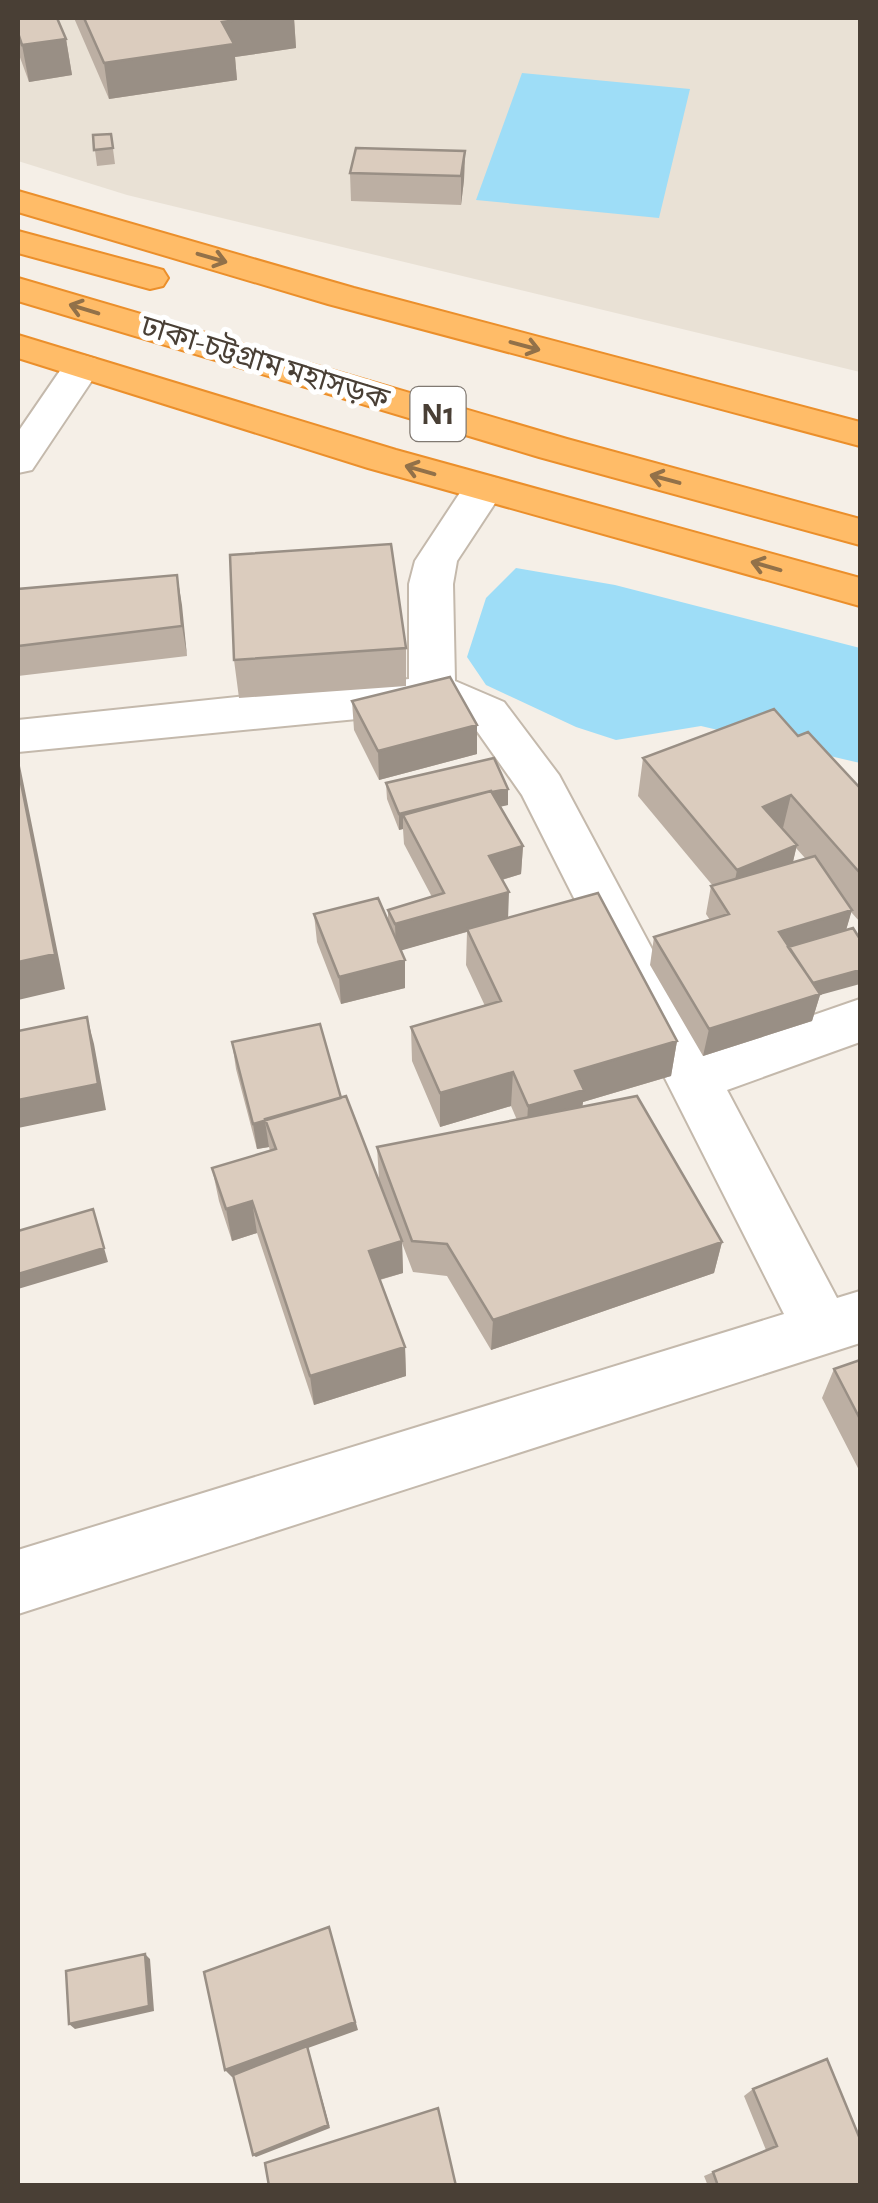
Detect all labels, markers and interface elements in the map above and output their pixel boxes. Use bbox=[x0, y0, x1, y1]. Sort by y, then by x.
one-way arrow bbox=[196, 250, 227, 268]
one-way arrow bbox=[69, 299, 101, 317]
street label: ঢাকা-চট্টগ্রাম মহাসড়ক bbox=[137, 307, 394, 415]
one-way arrow bbox=[509, 338, 540, 357]
road number: N1 bbox=[410, 387, 466, 441]
one-way arrow bbox=[404, 459, 436, 478]
one-way arrow bbox=[650, 468, 681, 487]
one-way arrow bbox=[751, 556, 782, 575]

